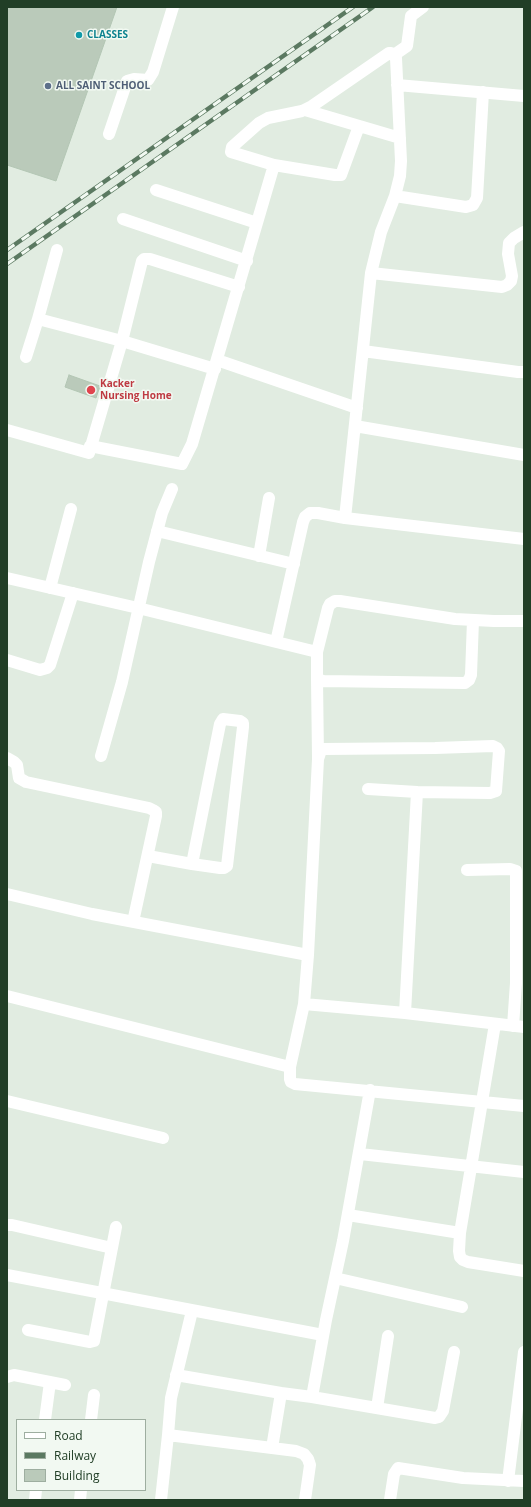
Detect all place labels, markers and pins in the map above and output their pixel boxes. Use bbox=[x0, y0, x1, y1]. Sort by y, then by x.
place label: CLASSES bbox=[87, 29, 128, 41]
marker: CLASSES bbox=[74, 30, 84, 40]
place label: ALL SAINT SCHOOL bbox=[56, 80, 150, 92]
marker: ALL SAINT SCHOOL bbox=[43, 81, 53, 91]
place label: Kacker Nursing Home bbox=[100, 378, 172, 402]
marker: Kacker Nursing Home bbox=[85, 384, 97, 396]

